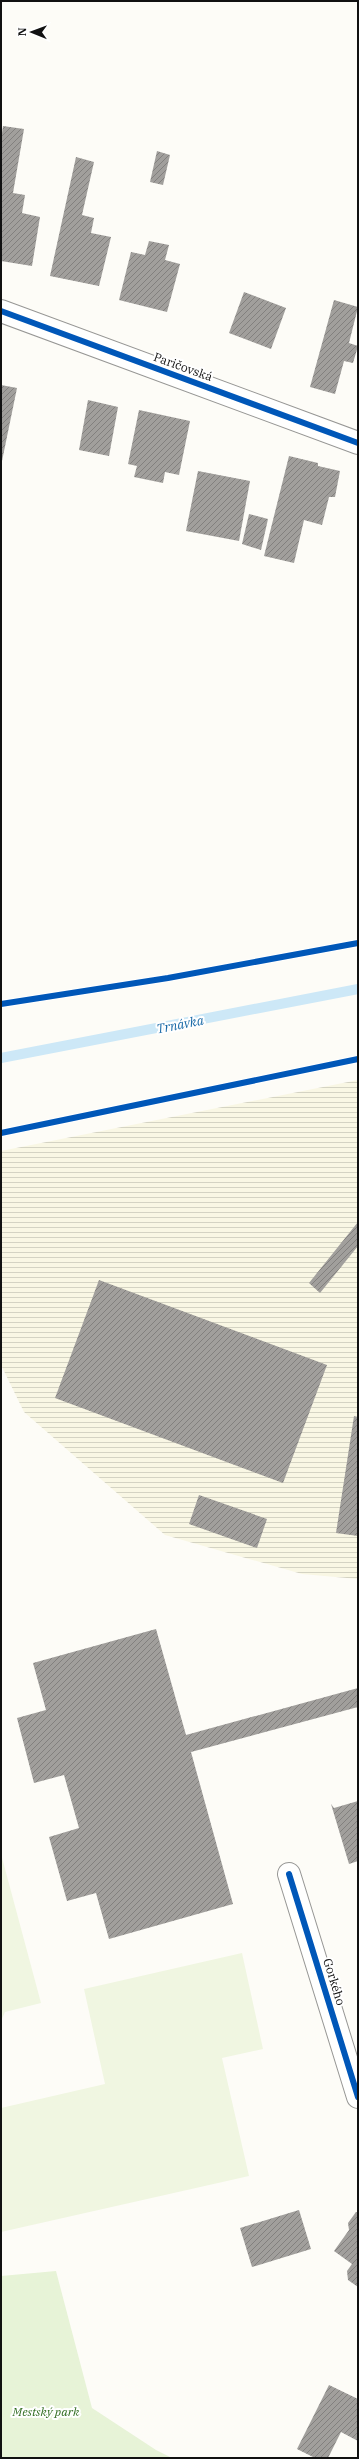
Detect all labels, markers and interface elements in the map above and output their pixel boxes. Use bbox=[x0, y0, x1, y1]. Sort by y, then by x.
north arrow bbox=[12, 12, 52, 52]
text: N bbox=[15, 27, 29, 36]
street label: Paričovská bbox=[152, 349, 215, 384]
water label: Trnávka bbox=[155, 1012, 205, 1037]
street label: Gorkého bbox=[320, 1957, 349, 2007]
park label: Mestský park bbox=[12, 2404, 80, 2419]

